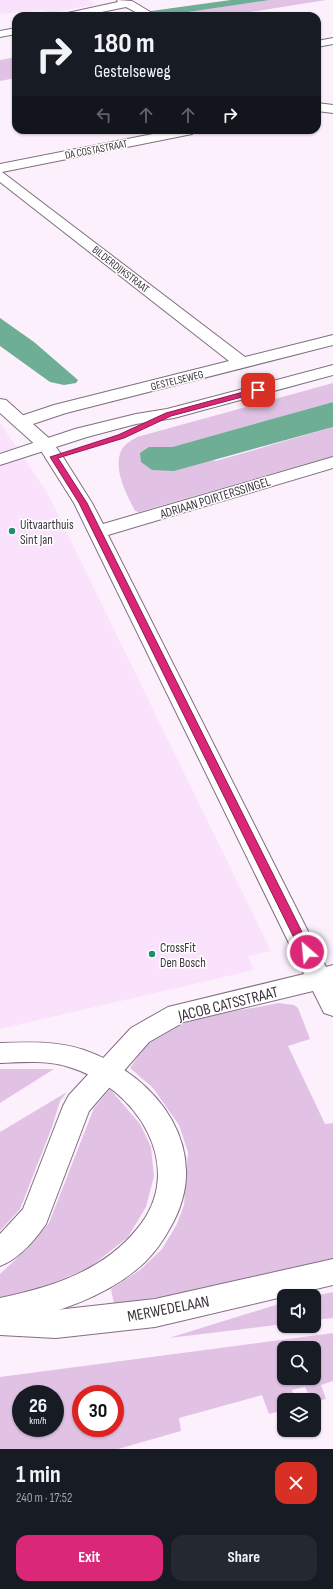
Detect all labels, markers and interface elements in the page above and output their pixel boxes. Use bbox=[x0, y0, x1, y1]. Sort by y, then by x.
text: 180 m bbox=[94, 27, 154, 60]
icon: right bbox=[28, 28, 80, 80]
text: Gestelseweg bbox=[94, 61, 171, 82]
icon: left bbox=[93, 104, 115, 126]
icon: ahead bbox=[135, 104, 157, 126]
icon: ahead bbox=[177, 104, 199, 126]
icon: right bbox=[219, 104, 241, 126]
street label: DA COSTASTRAAT bbox=[64, 137, 129, 162]
street label: BILDERDIJKSTRAAT bbox=[90, 243, 152, 296]
street label: GESTELSEWEG bbox=[149, 368, 205, 393]
pin bbox=[241, 373, 275, 407]
icon: arrive bbox=[247, 379, 269, 401]
street label: ADRIAAN POIRTERSSINGEL bbox=[157, 474, 273, 523]
place label: Uitvaarthuis Sint Jan bbox=[20, 517, 74, 548]
marker: Uitvaarthuis Sint Jan bbox=[7, 526, 17, 536]
position arrow bbox=[286, 931, 328, 973]
place label: CrossFit Den Bosch bbox=[160, 940, 206, 971]
marker: CrossFit Den Bosch bbox=[147, 949, 157, 959]
street label: JACOB CATSSTRAAT bbox=[175, 983, 281, 1026]
map controls bbox=[277, 1289, 321, 1437]
button: sound bbox=[277, 1289, 321, 1333]
street label: MERWEDELAAN bbox=[126, 1292, 211, 1327]
button: search bbox=[277, 1341, 321, 1385]
speed limit sign: 30 bbox=[72, 1385, 124, 1437]
button: layers bbox=[277, 1393, 321, 1437]
text: 26 bbox=[29, 1394, 47, 1418]
text: km/h bbox=[29, 1415, 47, 1427]
text: 1 min bbox=[16, 1460, 61, 1489]
button: close bbox=[275, 1462, 317, 1504]
text: 240 m · 17:52 bbox=[16, 1490, 72, 1506]
button: Exit bbox=[16, 1535, 163, 1581]
button: Share bbox=[171, 1535, 317, 1581]

